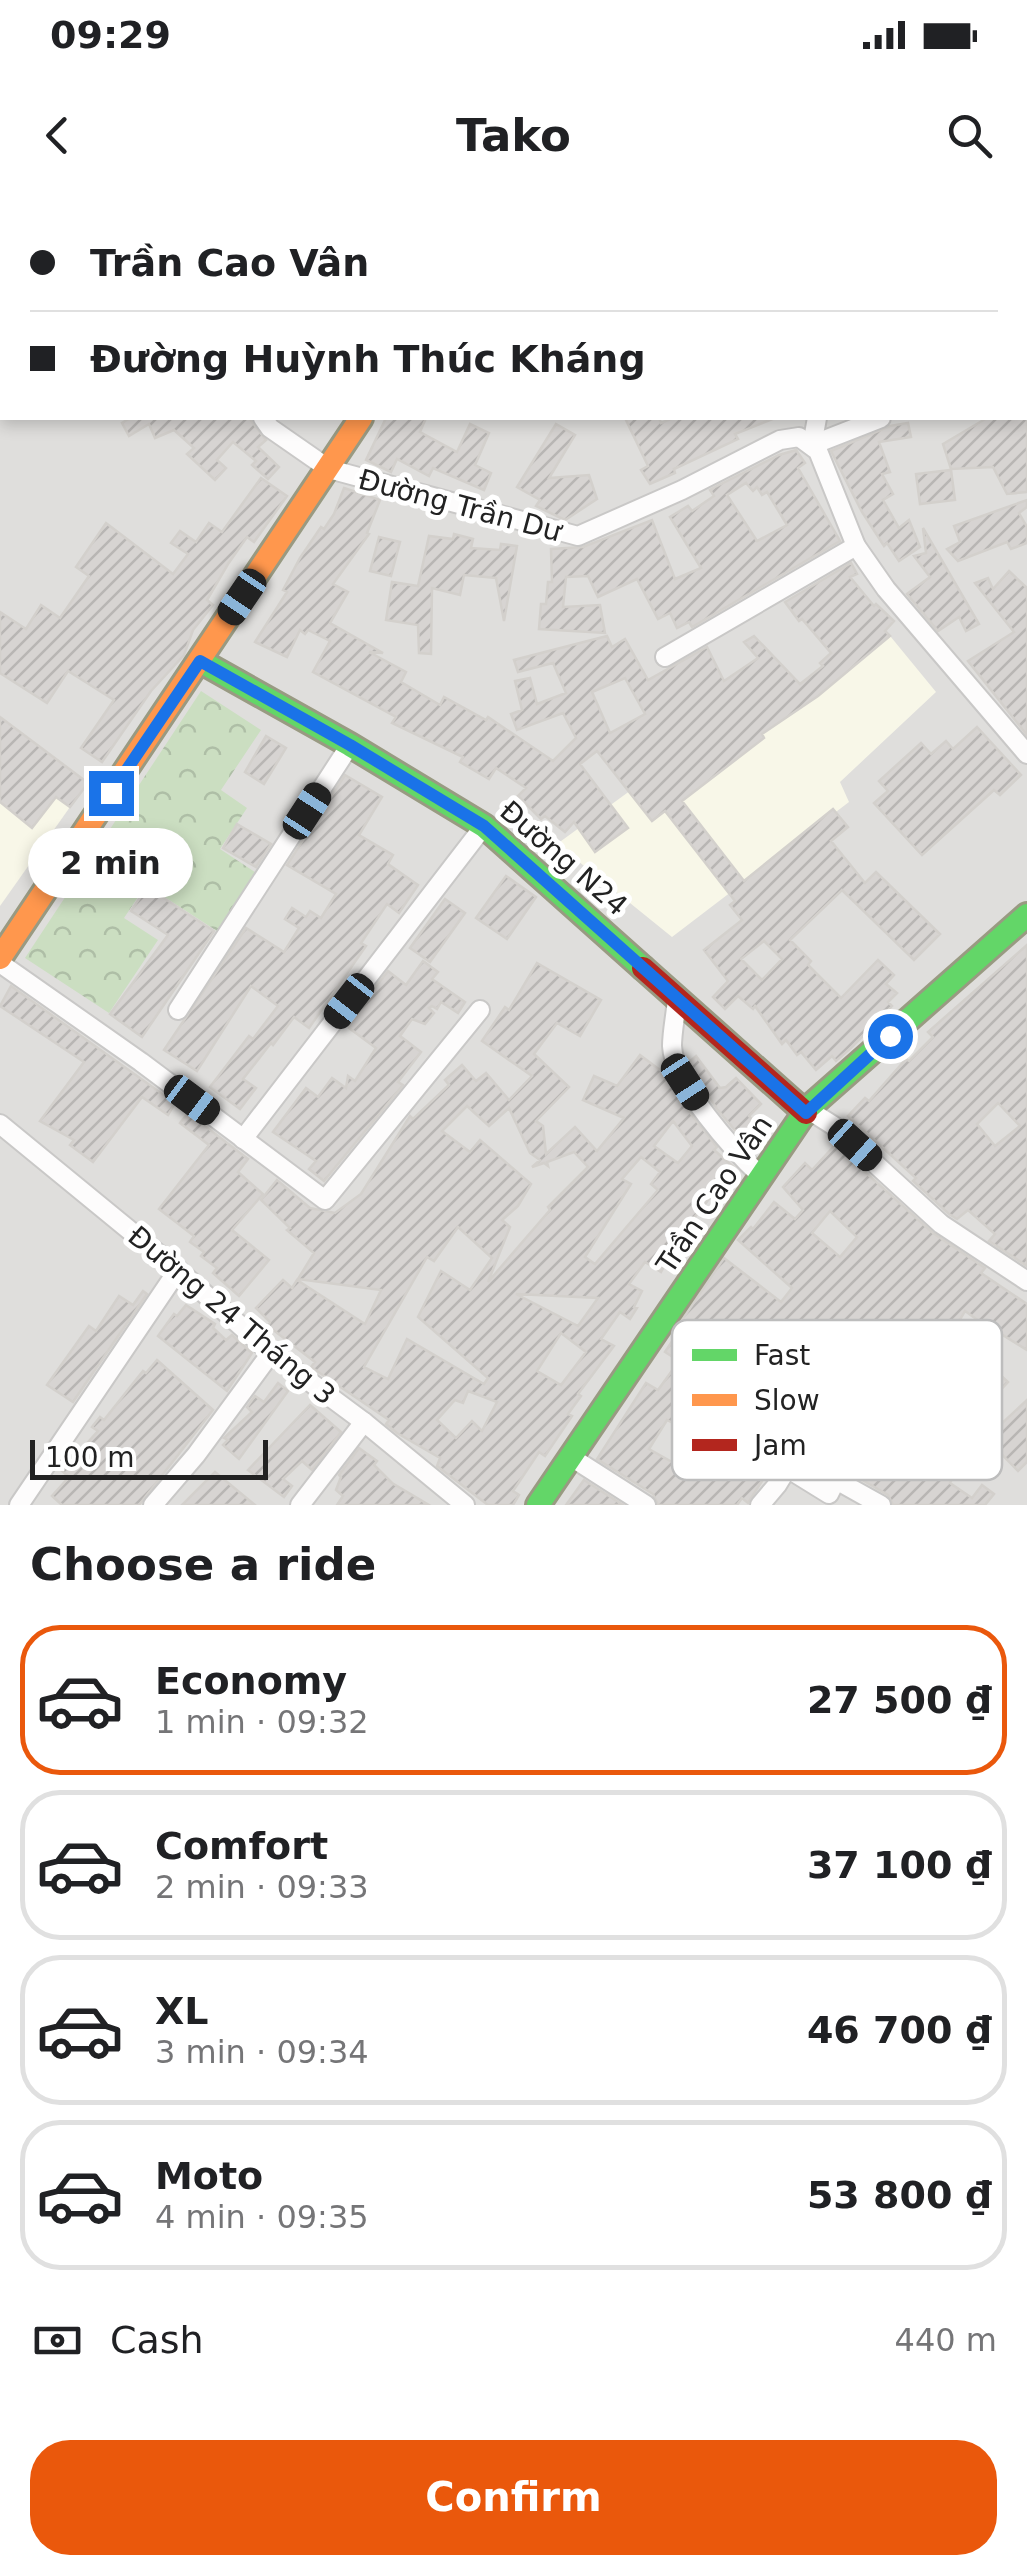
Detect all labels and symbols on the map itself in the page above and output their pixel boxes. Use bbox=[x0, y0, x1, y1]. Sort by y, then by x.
street label: Đường Trần Dư bbox=[355, 463, 566, 549]
car bbox=[213, 564, 271, 630]
route end bbox=[89, 771, 134, 816]
car bbox=[278, 778, 336, 844]
street label: Đường N24 bbox=[493, 794, 634, 923]
callout: 2 min bbox=[28, 828, 194, 898]
car bbox=[319, 968, 379, 1034]
route start bbox=[868, 1014, 913, 1059]
car bbox=[656, 1049, 714, 1115]
car bbox=[159, 1070, 225, 1130]
street label: Trần Cao Vân bbox=[649, 1109, 779, 1280]
car bbox=[823, 1114, 887, 1176]
street label: Đường 24 Tháng 3 bbox=[122, 1219, 342, 1412]
legend bbox=[672, 1320, 1002, 1480]
text: Fast bbox=[754, 1339, 810, 1372]
text: Slow bbox=[754, 1384, 820, 1417]
text: Jam bbox=[752, 1429, 807, 1462]
scale bar bbox=[30, 1435, 268, 1480]

